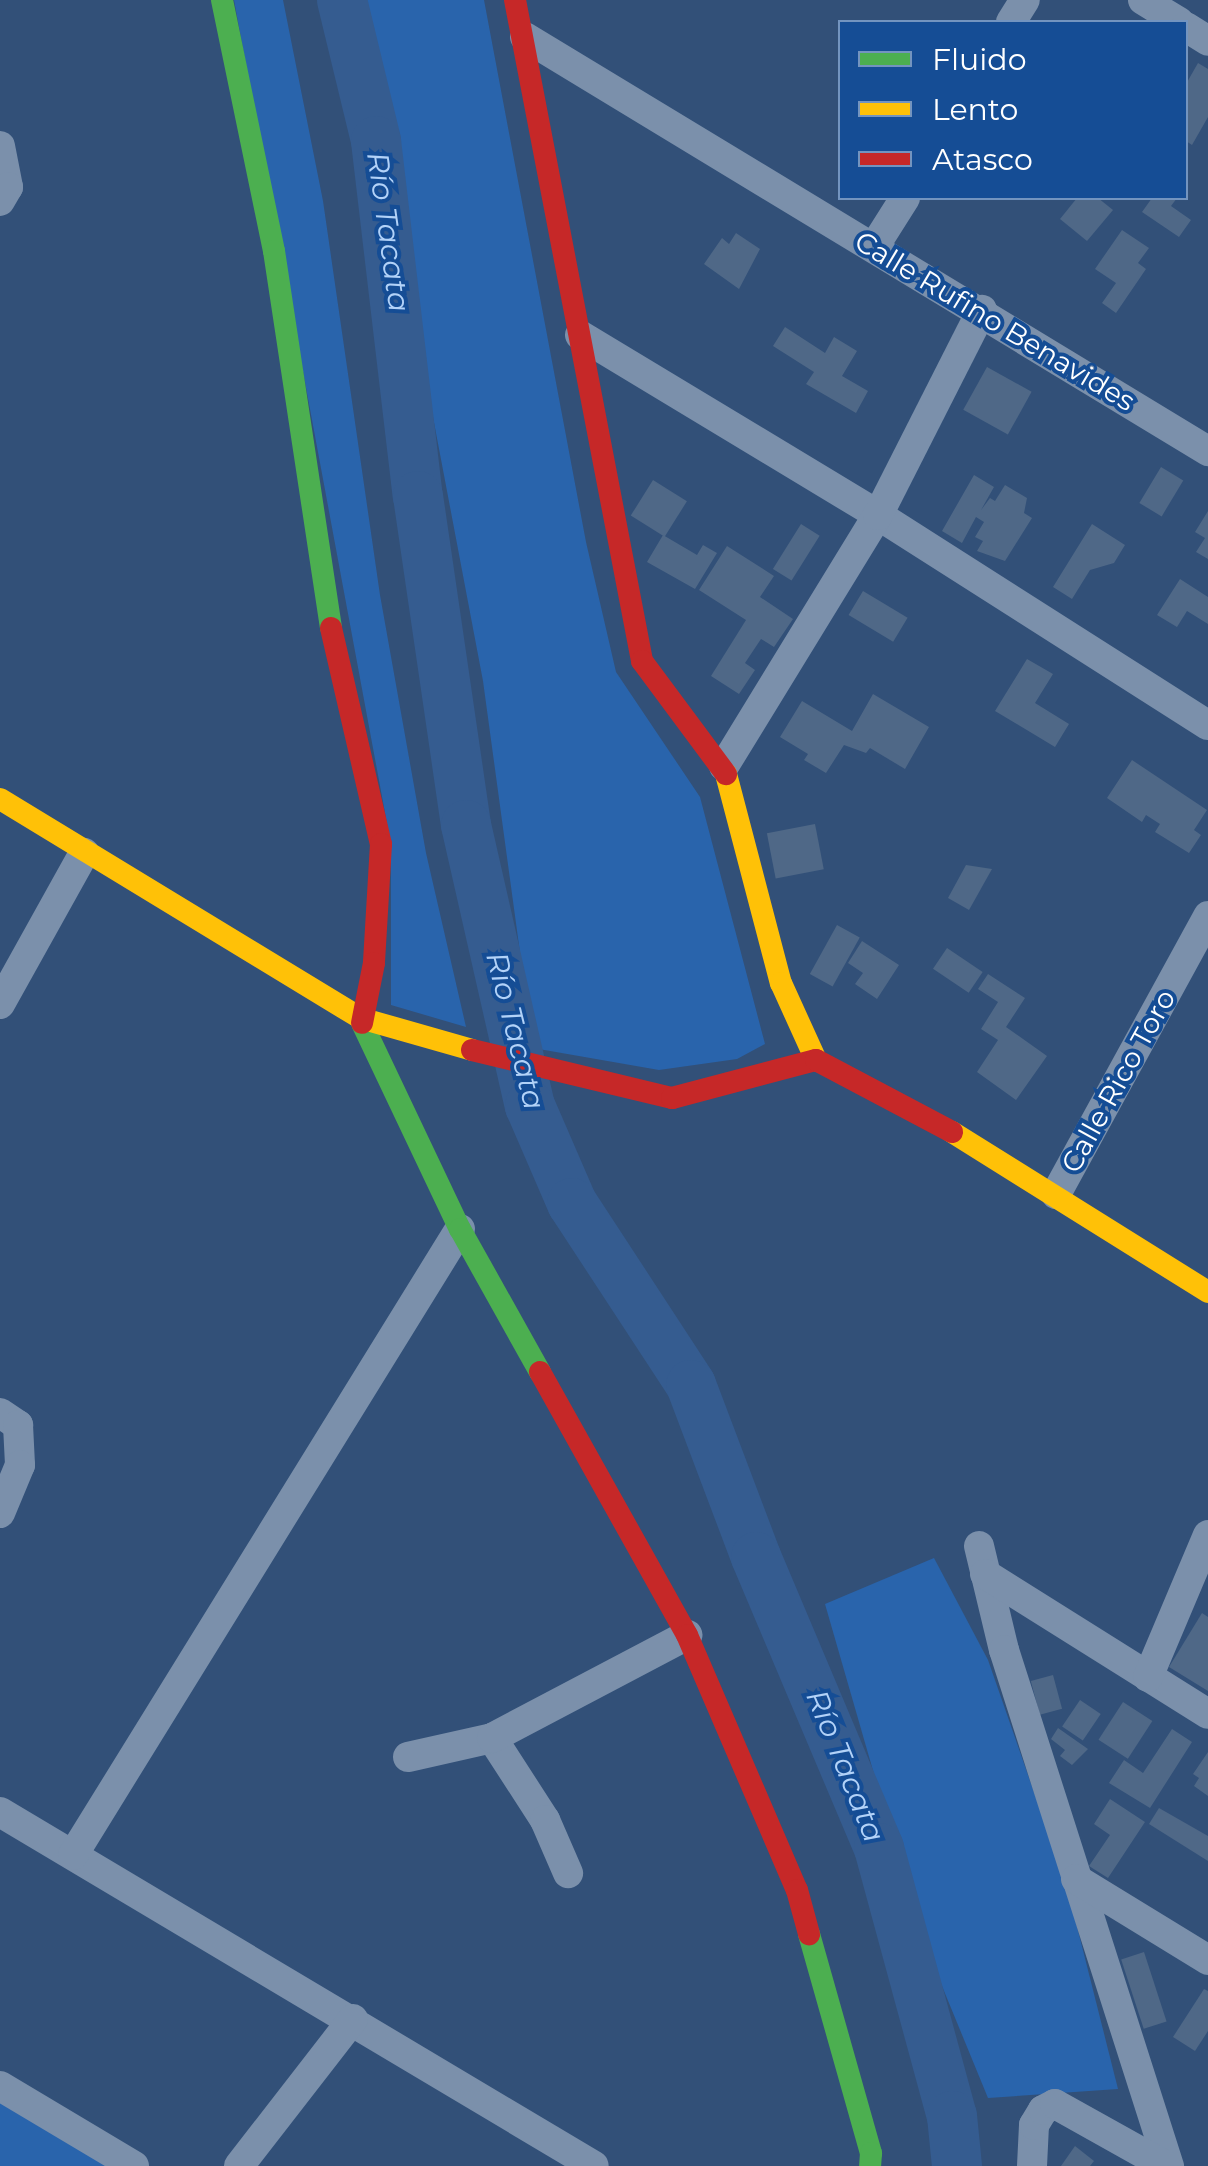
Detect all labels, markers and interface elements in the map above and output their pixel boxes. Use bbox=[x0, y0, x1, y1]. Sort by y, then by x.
legend bbox=[838, 20, 1188, 200]
text: Fluido bbox=[932, 41, 1026, 78]
text: Lento bbox=[932, 91, 1018, 128]
text: Atasco bbox=[932, 141, 1033, 178]
water label: Río Tacata bbox=[359, 150, 417, 314]
street label: Calle Rufino Benavides bbox=[849, 224, 1141, 418]
water label: Río Tacata bbox=[478, 948, 552, 1114]
street label: Calle Rico Toro bbox=[1054, 984, 1182, 1178]
water label: Río Tacata bbox=[798, 1684, 892, 1848]

